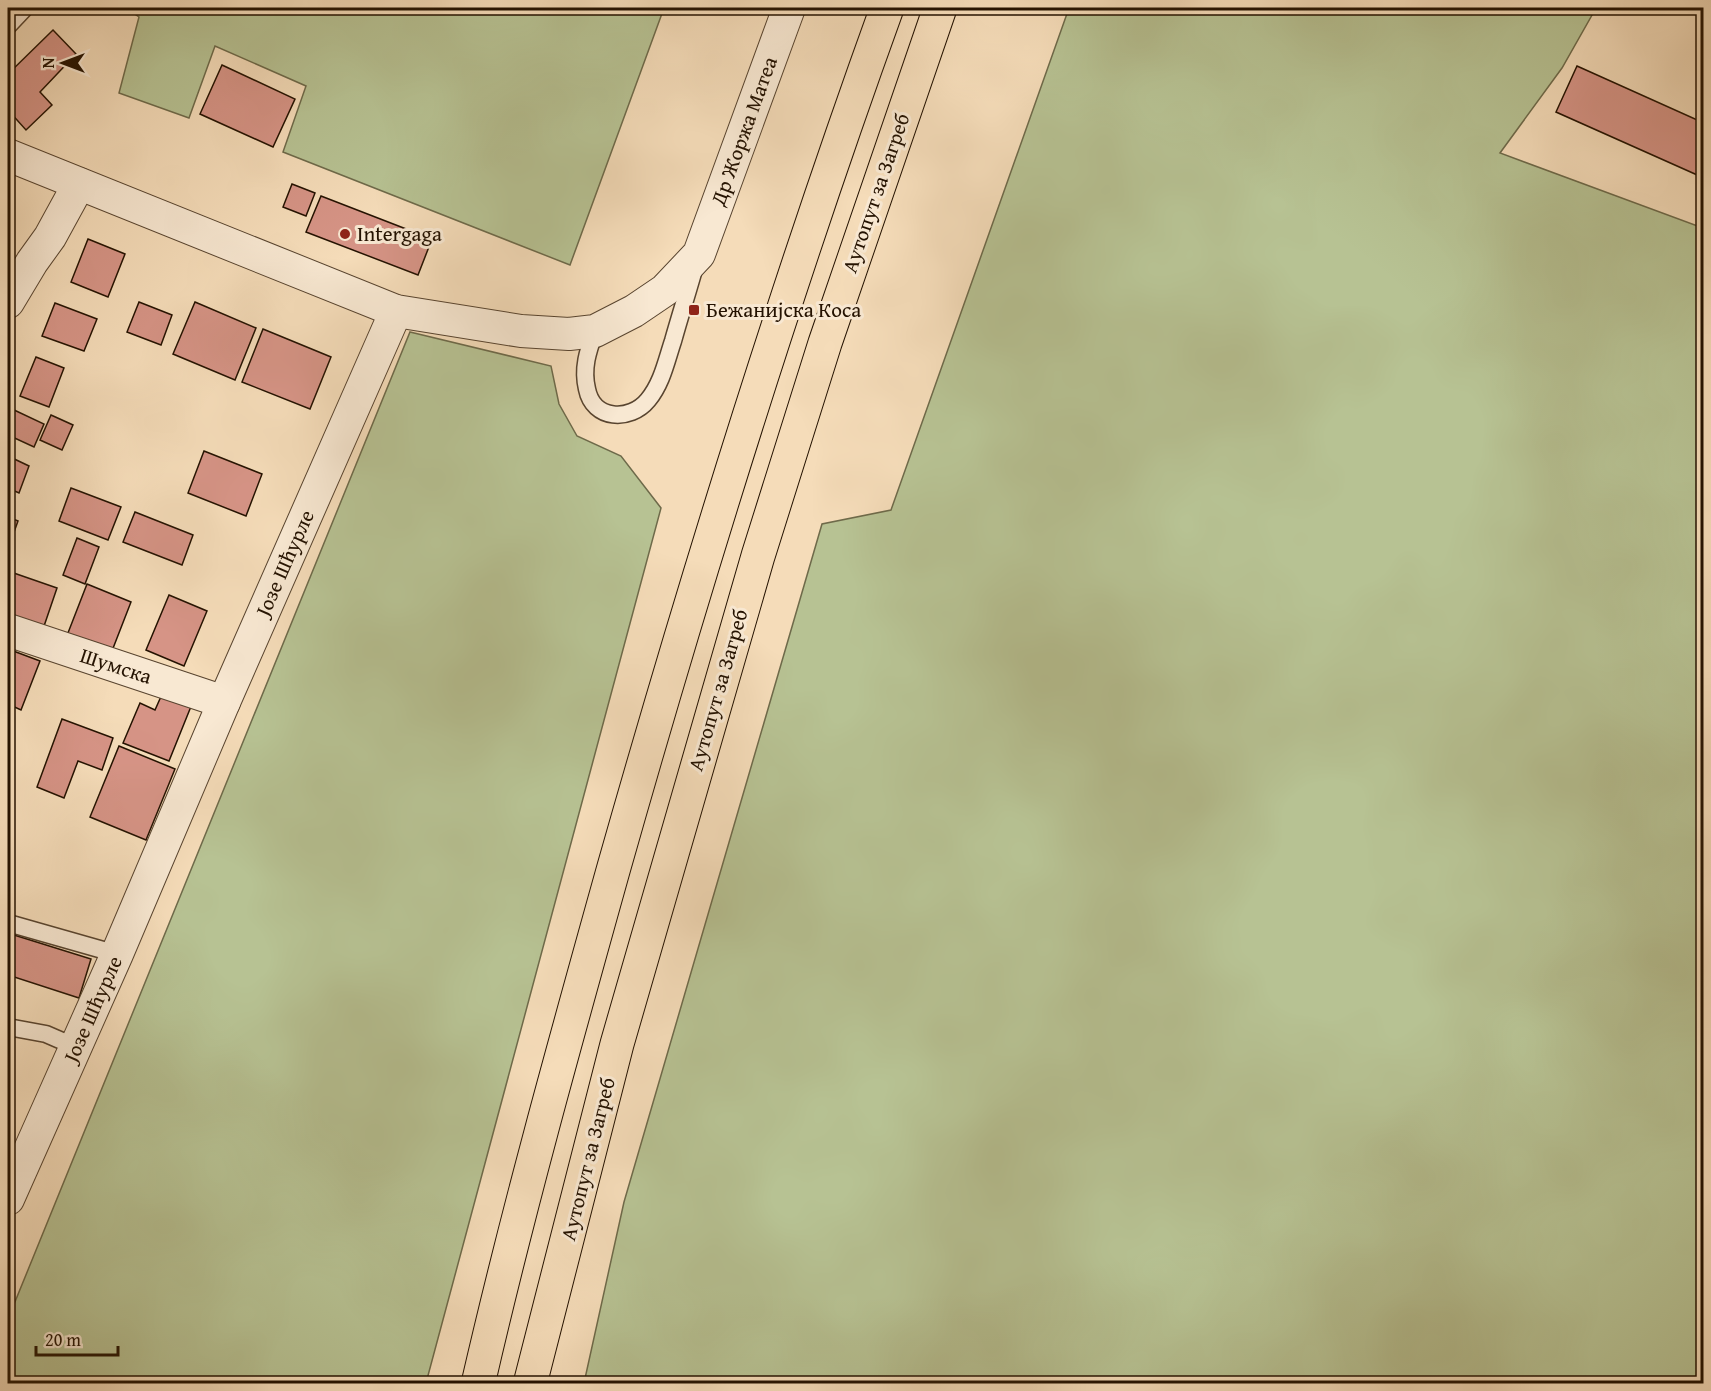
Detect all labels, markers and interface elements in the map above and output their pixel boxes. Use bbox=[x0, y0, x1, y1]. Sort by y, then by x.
north arrow bbox=[33, 33, 93, 93]
street label: Др Жоржа Матеа bbox=[702, 52, 785, 211]
text: N bbox=[36, 57, 60, 68]
street label: Аутопут за Загреб bbox=[834, 109, 917, 277]
place label: Intergaga bbox=[357, 218, 442, 249]
marker: Intergaga bbox=[338, 227, 352, 241]
place label: Бежанијска Коса bbox=[706, 294, 861, 325]
marker: Бежанијска Коса bbox=[687, 303, 701, 317]
street label: Јозе Шћурле bbox=[246, 504, 322, 624]
street label: Аутопут за Загреб bbox=[680, 605, 755, 774]
street label: Шумска bbox=[76, 639, 156, 692]
street label: Јозе Шћурле bbox=[54, 950, 130, 1070]
street label: Аутопут за Загреб bbox=[552, 1074, 623, 1244]
scale bar bbox=[36, 1319, 118, 1357]
text: 20 m bbox=[45, 1326, 81, 1353]

